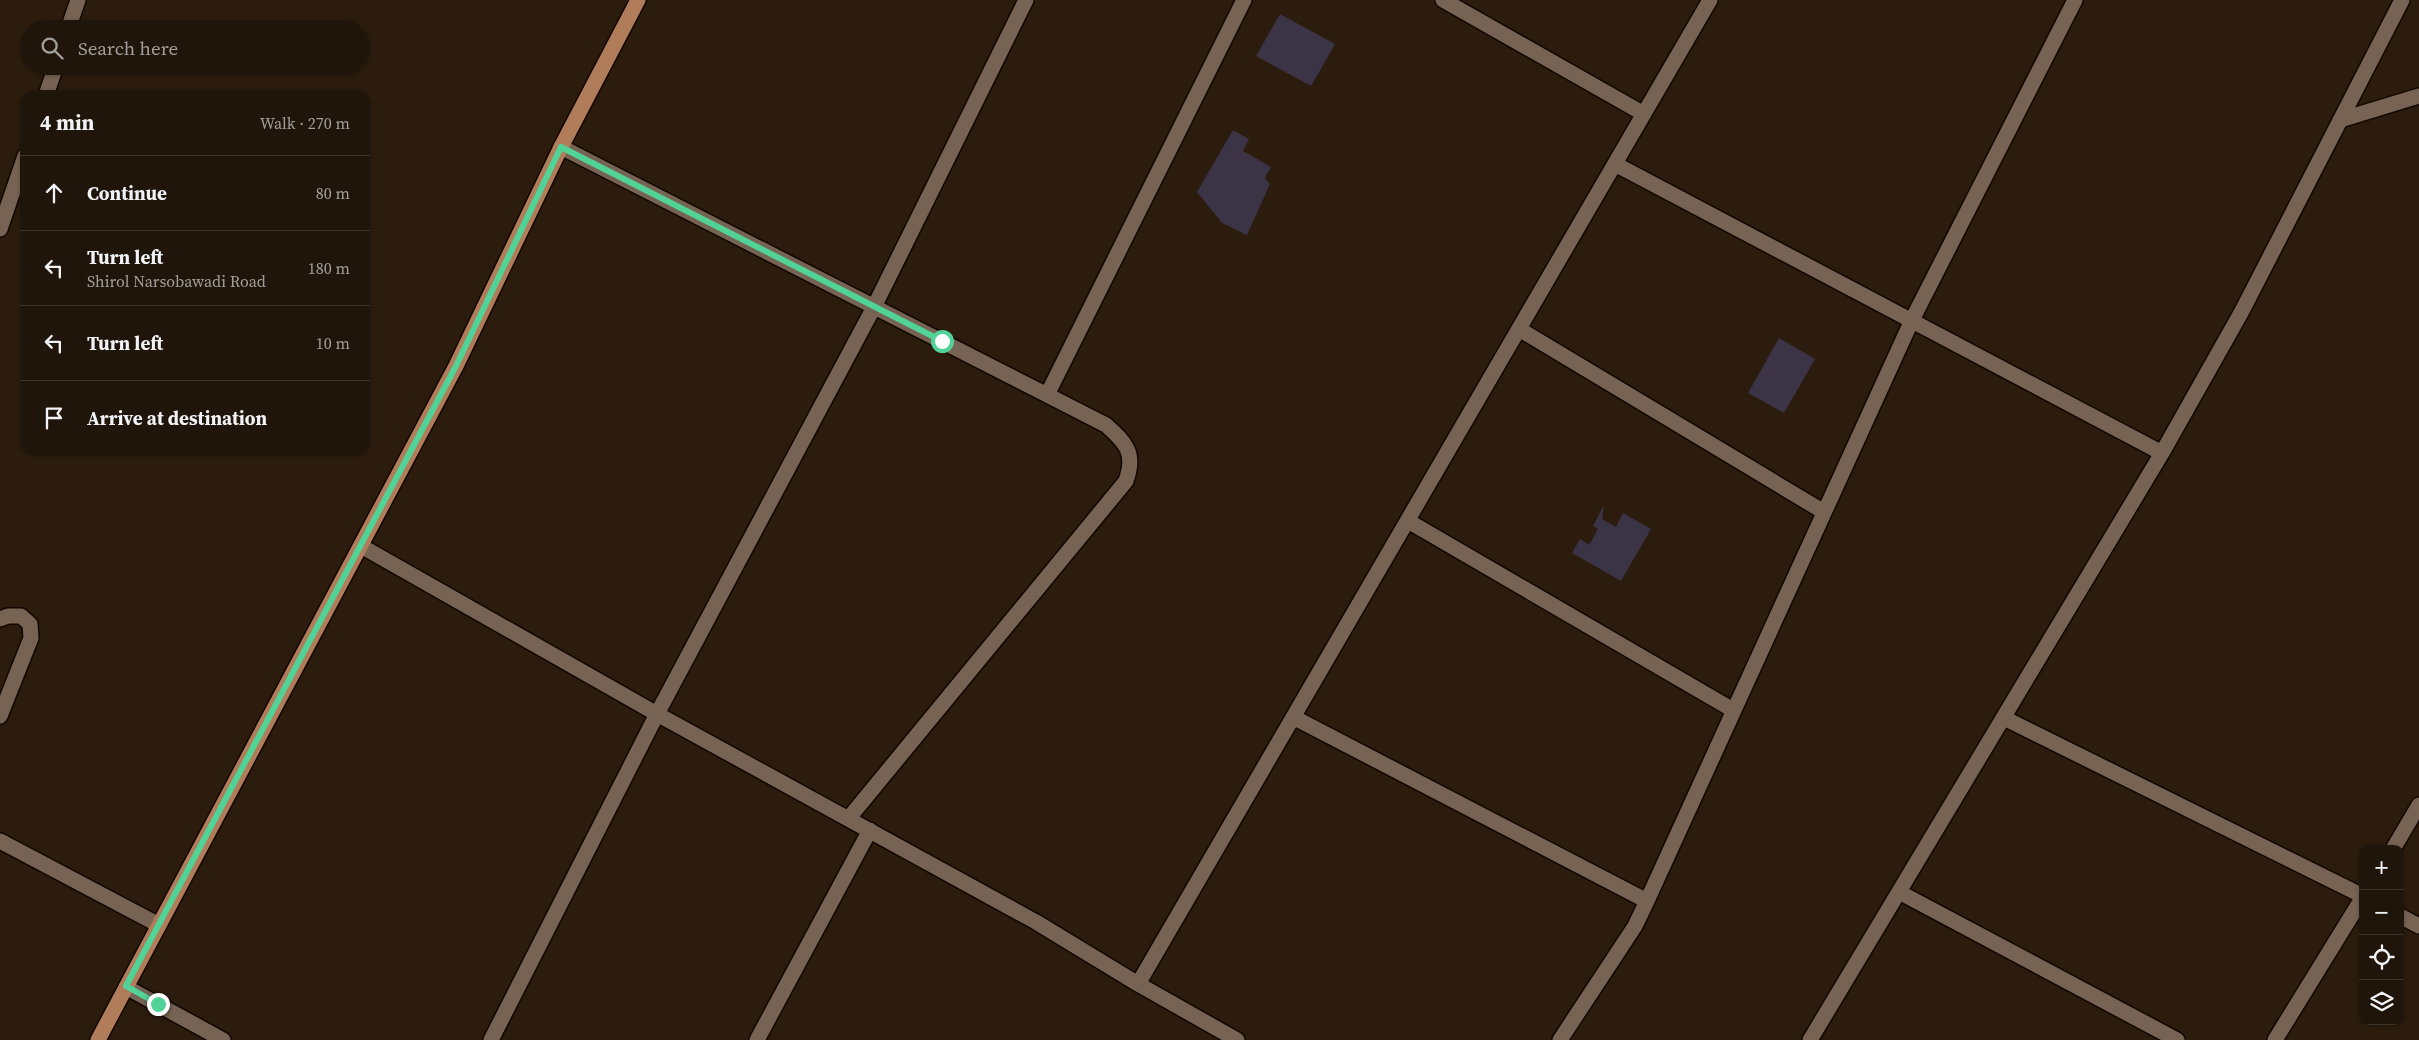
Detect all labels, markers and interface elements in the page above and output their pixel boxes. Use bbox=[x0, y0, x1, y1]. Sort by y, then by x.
search box bbox=[20, 20, 370, 75]
icon: search bbox=[38, 34, 66, 62]
text: Search here bbox=[78, 35, 178, 61]
text: 4 min bbox=[40, 108, 95, 137]
text: Walk · 270 m bbox=[260, 112, 350, 134]
icon: ahead bbox=[40, 179, 68, 207]
text: Continue bbox=[87, 180, 167, 206]
text: 80 m bbox=[316, 182, 350, 204]
text: Turn left bbox=[87, 244, 163, 270]
icon: left bbox=[40, 254, 68, 282]
text: 180 m bbox=[308, 257, 350, 279]
text: Shirol Narsobawadi Road bbox=[87, 270, 266, 292]
icon: left bbox=[40, 329, 68, 357]
text: Turn left bbox=[87, 330, 163, 356]
route start bbox=[931, 330, 954, 353]
text: 10 m bbox=[316, 332, 350, 354]
icon: arrive bbox=[40, 404, 68, 432]
text: Arrive at destination bbox=[87, 405, 267, 431]
map controls bbox=[2359, 845, 2404, 1025]
button: + bbox=[2359, 845, 2404, 890]
button: − bbox=[2359, 890, 2404, 935]
button: locate bbox=[2359, 935, 2404, 980]
button: layers bbox=[2359, 980, 2404, 1025]
route end bbox=[147, 993, 170, 1016]

